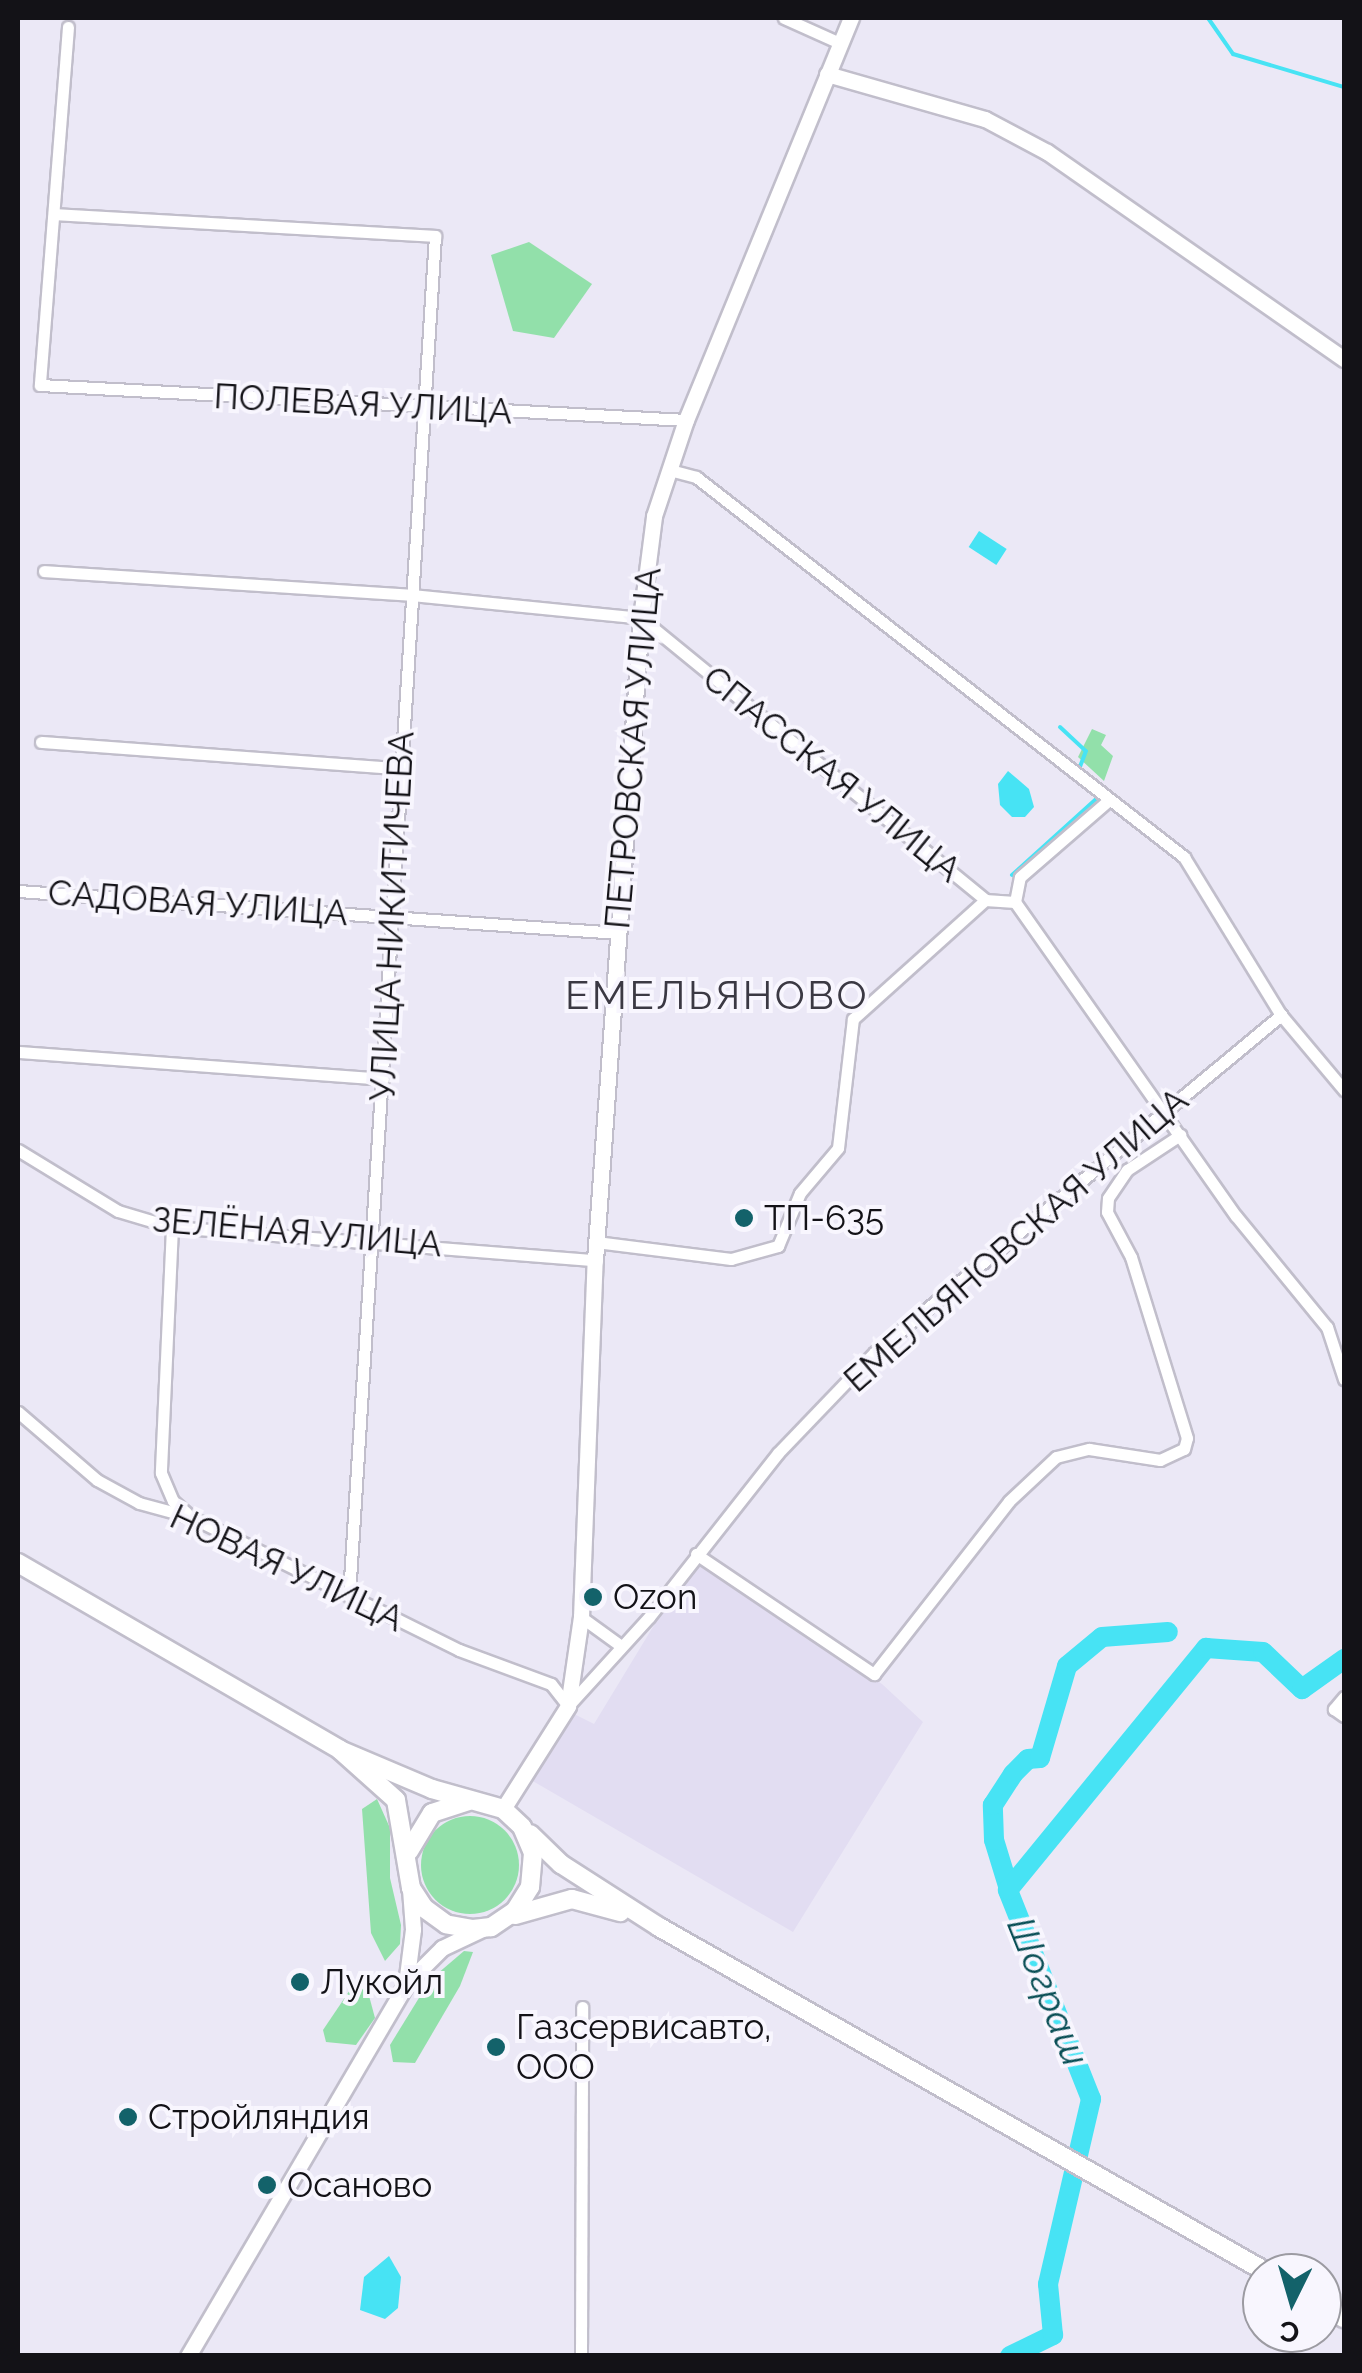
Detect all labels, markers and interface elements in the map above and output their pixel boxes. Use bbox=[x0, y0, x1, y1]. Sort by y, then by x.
street label: ПОЛЕВАЯ УЛИЦА bbox=[213, 375, 513, 433]
street label: ПЕТРОВСКАЯ УЛИЦА bbox=[596, 565, 670, 931]
street label: СПАССКАЯ УЛИЦА bbox=[695, 657, 969, 891]
street label: УЛИЦА НИКИТИЧЕВА bbox=[361, 729, 423, 1103]
street label: САДОВАЯ УЛИЦА bbox=[47, 872, 349, 934]
district label: ЕМЕЛЬЯНОВО bbox=[565, 971, 869, 1019]
street label: ЕМЕЛЬЯНОВСКАЯ УЛИЦА bbox=[835, 1079, 1197, 1401]
place label: ТП-635 bbox=[764, 1197, 884, 1239]
street label: ЗЕЛЁНАЯ УЛИЦА bbox=[150, 1198, 444, 1266]
marker: ТП-635 bbox=[733, 1207, 755, 1229]
street label: НОВАЯ УЛИЦА bbox=[164, 1496, 410, 1640]
place label: Ozon bbox=[613, 1576, 697, 1618]
marker: Ozon bbox=[582, 1586, 604, 1608]
water label: Шограш bbox=[998, 1910, 1098, 2072]
place label: Лукойл bbox=[320, 1961, 443, 2003]
marker: Лукойл bbox=[289, 1971, 311, 1993]
place label: Газсервисавто, ООО bbox=[516, 2006, 772, 2088]
marker: Газсервисавто, ООО bbox=[485, 2036, 507, 2058]
place label: Стройляндия bbox=[148, 2096, 370, 2138]
marker: Стройляндия bbox=[117, 2106, 139, 2128]
place label: Осаново bbox=[287, 2164, 432, 2206]
marker: Осаново bbox=[256, 2174, 278, 2196]
north arrow bbox=[1242, 2253, 1342, 2353]
text: С bbox=[1279, 2314, 1301, 2349]

